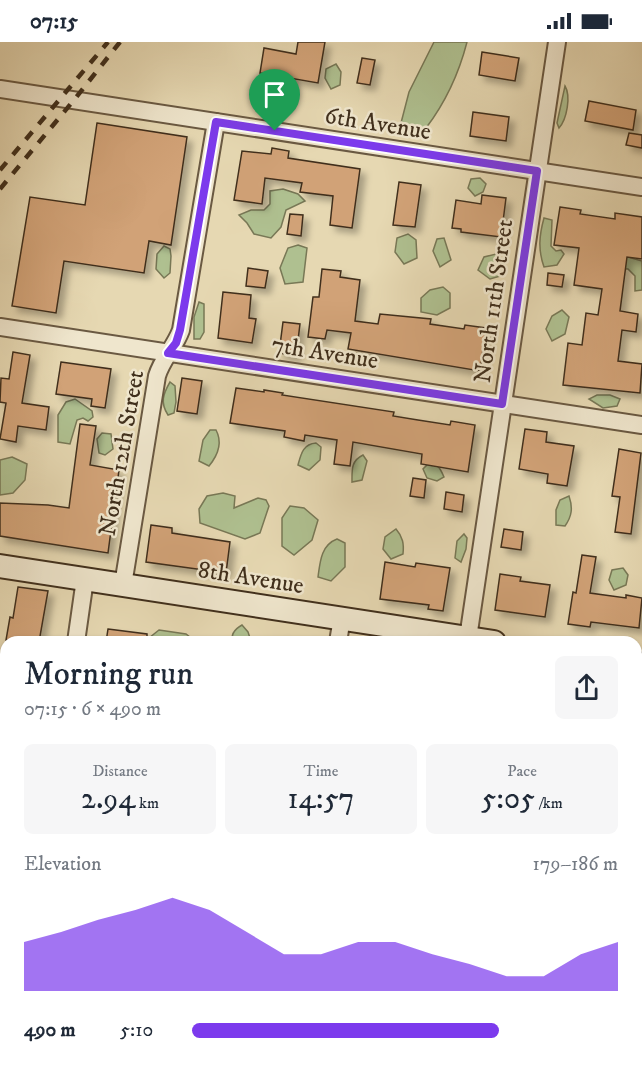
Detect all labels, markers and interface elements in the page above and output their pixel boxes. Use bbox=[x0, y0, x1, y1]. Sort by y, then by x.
text: 07:15 bbox=[30, 8, 78, 35]
pin bbox=[249, 69, 300, 131]
icon: arrive bbox=[258, 78, 291, 111]
street label: 6th Avenue bbox=[323, 101, 433, 147]
street label: North 11th Street bbox=[468, 217, 520, 385]
street label: 7th Avenue bbox=[270, 330, 380, 376]
street label: North 12th Street bbox=[93, 368, 151, 538]
street label: 8th Avenue bbox=[196, 555, 306, 601]
text: Morning run bbox=[24, 654, 193, 695]
button: share bbox=[555, 656, 618, 719]
text: 07:15 · 6 × 490 m bbox=[24, 697, 161, 722]
text: Distance bbox=[92, 761, 148, 781]
text: Time bbox=[304, 761, 338, 781]
text: Pace bbox=[507, 761, 537, 781]
text: 2.94 bbox=[81, 781, 136, 818]
text: 14:57 bbox=[288, 781, 354, 818]
text: 5:05 bbox=[481, 781, 535, 818]
text: km bbox=[136, 793, 159, 813]
text: /km bbox=[535, 793, 563, 813]
text: Elevation bbox=[24, 852, 101, 877]
text: 179–186 m bbox=[533, 852, 618, 877]
text: 490 m bbox=[24, 1018, 76, 1043]
text: 5:10 bbox=[120, 1018, 153, 1043]

